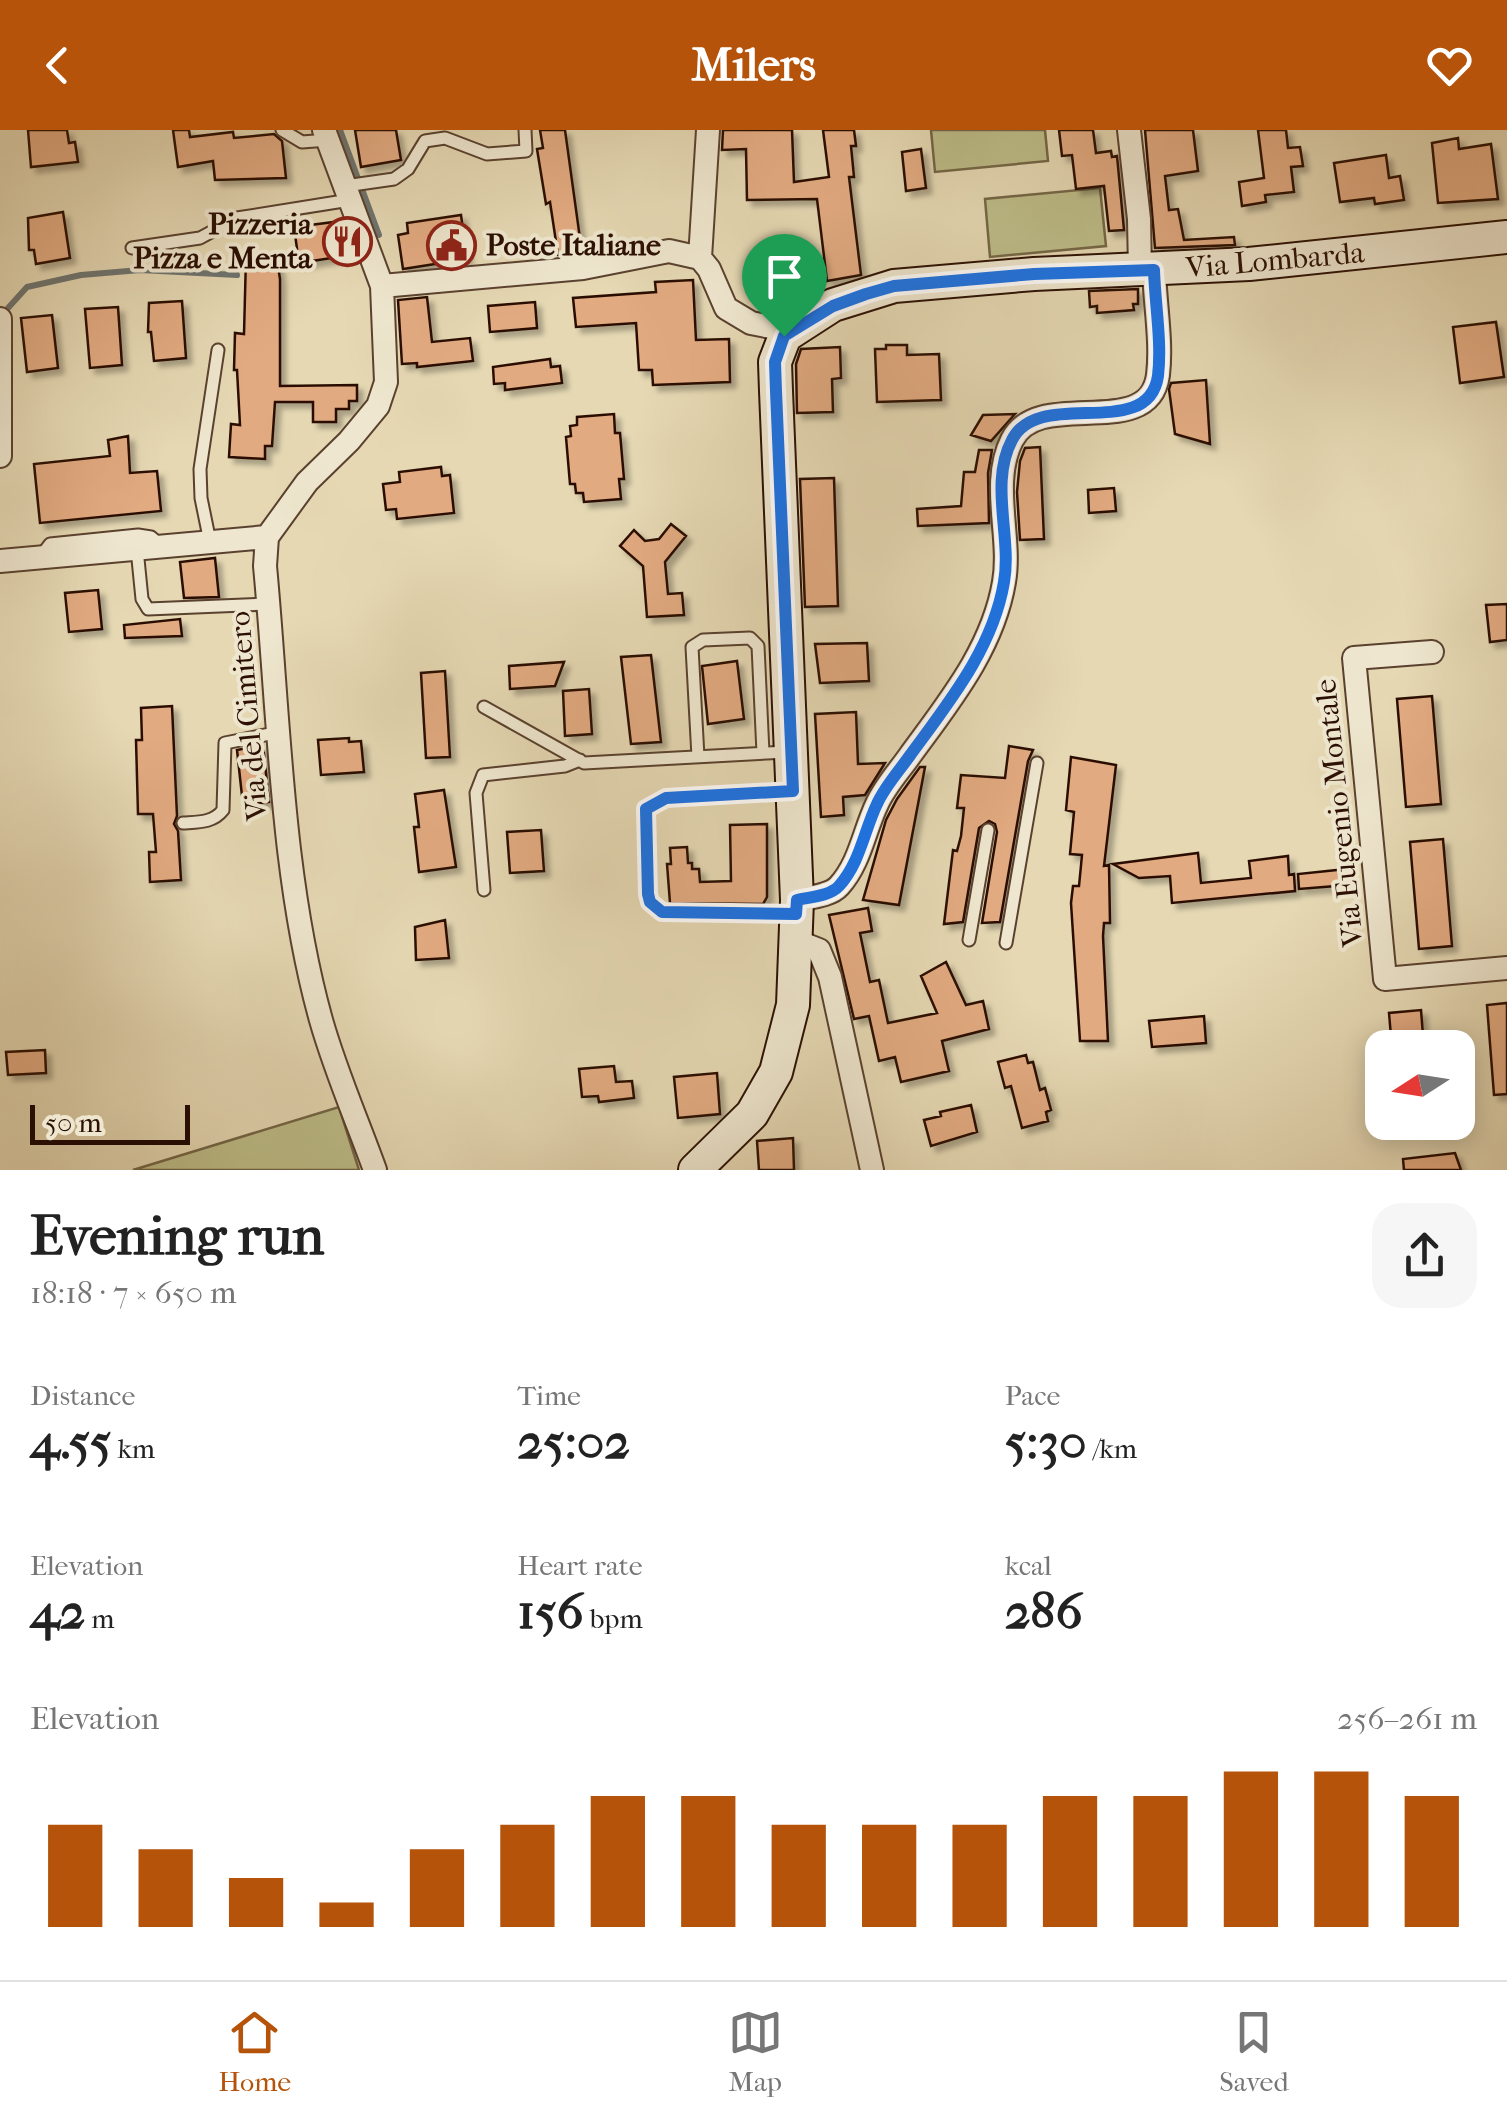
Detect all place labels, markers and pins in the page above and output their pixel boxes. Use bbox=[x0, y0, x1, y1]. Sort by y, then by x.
place label: Pizzeria Pizza e Menta bbox=[133, 207, 313, 276]
restaurant icon: Pizzeria Pizza e Menta bbox=[321, 215, 373, 267]
public building icon: Poste Italiane bbox=[425, 219, 477, 271]
place label: Poste Italiane bbox=[486, 228, 661, 263]
pin bbox=[742, 234, 827, 337]

